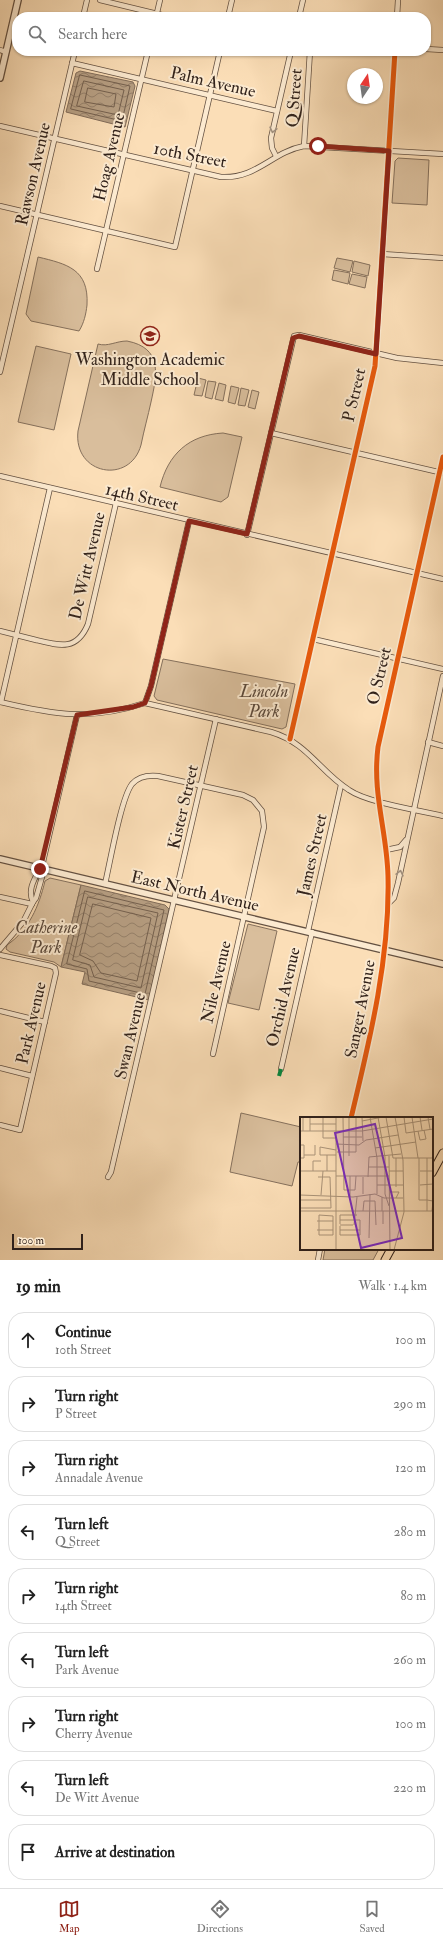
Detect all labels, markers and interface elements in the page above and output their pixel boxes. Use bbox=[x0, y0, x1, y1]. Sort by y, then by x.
search box bbox=[12, 12, 431, 56]
icon: search bbox=[26, 23, 48, 45]
text: Search here bbox=[58, 25, 127, 44]
street label: Palm Avenue bbox=[168, 62, 258, 102]
street label: Q Street bbox=[281, 67, 307, 128]
north arrow bbox=[347, 68, 383, 104]
street label: Hoag Avenue bbox=[89, 111, 129, 203]
street label: Rawson Avenue bbox=[11, 120, 55, 228]
one-way arrow bbox=[270, 127, 278, 133]
route start bbox=[309, 137, 327, 155]
street label: 10th Street bbox=[152, 138, 229, 172]
school or university icon: Washington Academic Middle School bbox=[139, 325, 161, 347]
place label: Washington Academic Middle School bbox=[74, 349, 225, 390]
street label: P Street bbox=[338, 366, 370, 424]
street label: 14th Street bbox=[103, 478, 181, 516]
street label: De Witt Avenue bbox=[64, 510, 110, 622]
street label: O Street bbox=[362, 645, 396, 707]
park label: Lincoln Park bbox=[239, 681, 288, 722]
street label: Kister Street bbox=[163, 762, 203, 851]
street label: James Street bbox=[292, 811, 333, 900]
route end bbox=[31, 860, 49, 878]
street label: East North Avenue bbox=[129, 866, 261, 916]
one-way arrow bbox=[396, 870, 404, 877]
park label: Catherine Park bbox=[15, 917, 77, 958]
street label: Nile Avenue bbox=[196, 939, 236, 1025]
street label: Orchid Avenue bbox=[261, 945, 305, 1049]
street label: Sanger Avenue bbox=[340, 958, 380, 1060]
street label: Park Avenue bbox=[11, 980, 51, 1066]
street label: Swan Avenue bbox=[110, 991, 150, 1081]
inset map bbox=[300, 1117, 433, 1250]
scale bar bbox=[12, 1232, 83, 1251]
text: 100 m bbox=[18, 1234, 44, 1247]
text: 19 min bbox=[16, 1276, 61, 1297]
text: Walk · 1.4 km bbox=[359, 1278, 427, 1294]
text: Continue bbox=[55, 1323, 111, 1342]
icon: ahead bbox=[17, 1329, 39, 1351]
text: 100 m bbox=[395, 1332, 426, 1348]
text: 10th Street bbox=[55, 1342, 111, 1358]
text: Turn right bbox=[55, 1387, 118, 1406]
icon: right bbox=[17, 1393, 39, 1415]
text: 290 m bbox=[393, 1396, 426, 1412]
text: P Street bbox=[55, 1406, 97, 1422]
text: Turn right bbox=[55, 1451, 118, 1470]
icon: right bbox=[17, 1457, 39, 1479]
text: 120 m bbox=[395, 1460, 426, 1476]
text: Annadale Avenue bbox=[55, 1470, 143, 1486]
text: Turn left bbox=[55, 1515, 109, 1534]
icon: left bbox=[17, 1521, 39, 1543]
text: 280 m bbox=[394, 1524, 426, 1540]
text: Q Street bbox=[55, 1534, 100, 1550]
text: Turn right bbox=[55, 1579, 118, 1598]
icon: right bbox=[17, 1585, 39, 1607]
text: 80 m bbox=[400, 1588, 426, 1604]
text: 14th Street bbox=[55, 1598, 112, 1614]
text: Turn left bbox=[55, 1643, 109, 1662]
icon: left bbox=[17, 1649, 39, 1671]
text: 260 m bbox=[393, 1652, 426, 1668]
text: Park Avenue bbox=[55, 1662, 119, 1678]
text: Turn right bbox=[55, 1707, 118, 1726]
icon: right bbox=[17, 1713, 39, 1735]
text: 100 m bbox=[395, 1716, 426, 1732]
text: Cherry Avenue bbox=[55, 1726, 133, 1742]
text: Turn left bbox=[55, 1771, 109, 1790]
icon: left bbox=[17, 1777, 39, 1799]
text: 220 m bbox=[393, 1780, 426, 1796]
text: De Witt Avenue bbox=[55, 1790, 139, 1806]
icon: arrive bbox=[17, 1841, 39, 1863]
text: Arrive at destination bbox=[55, 1843, 175, 1862]
tab: Map bbox=[58, 1898, 80, 1935]
tab: Directions bbox=[197, 1898, 243, 1935]
tab: Saved bbox=[360, 1898, 385, 1935]

